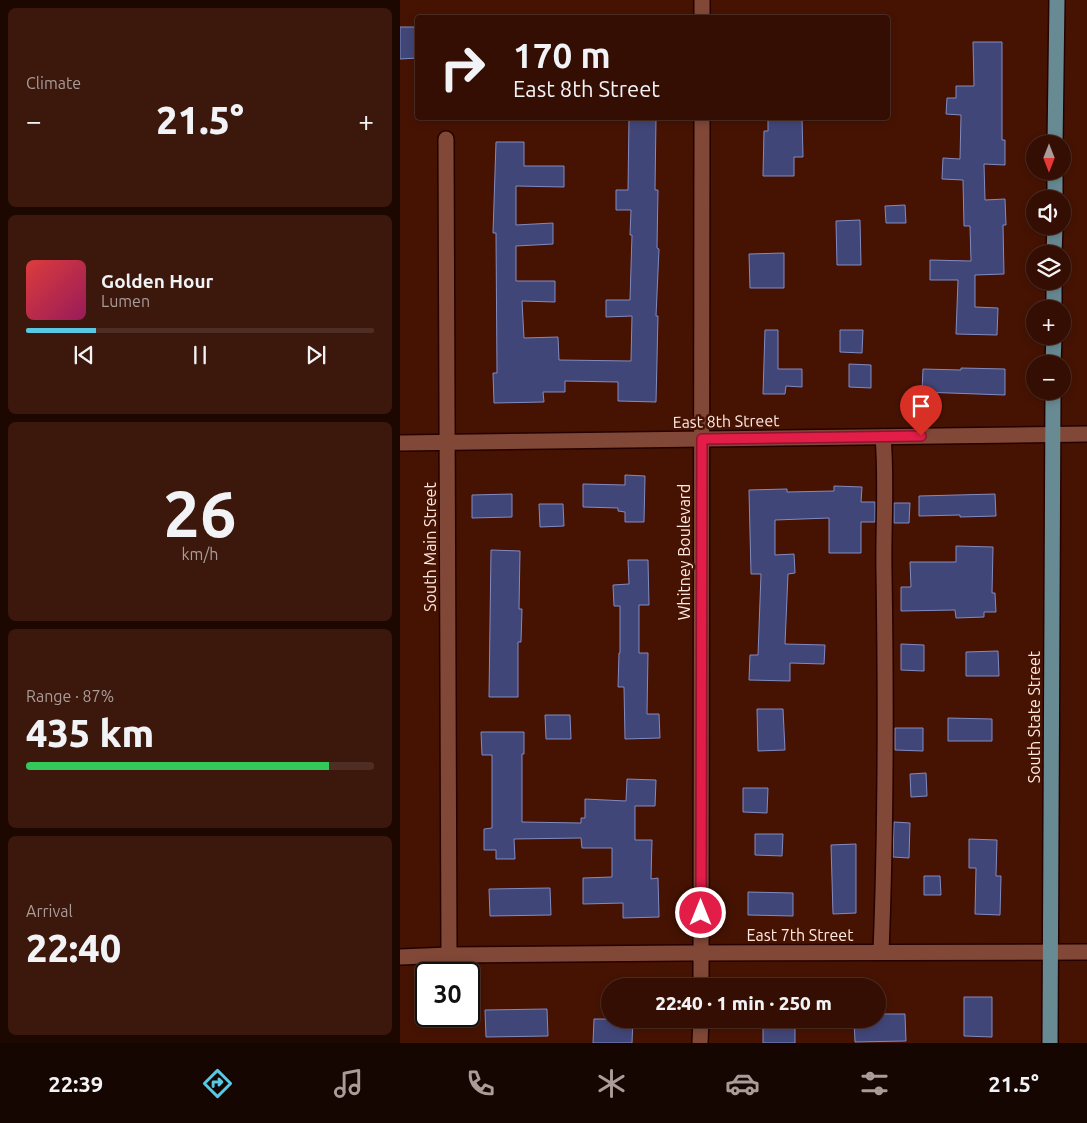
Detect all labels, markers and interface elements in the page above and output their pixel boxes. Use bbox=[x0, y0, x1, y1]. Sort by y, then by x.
icon: right bbox=[430, 35, 495, 100]
text: 170 m bbox=[513, 35, 611, 75]
text: Climate bbox=[26, 74, 81, 92]
text: East 8th Street bbox=[513, 76, 660, 101]
text: 21.5° bbox=[156, 99, 244, 141]
text: − bbox=[26, 105, 42, 136]
text: + bbox=[358, 105, 374, 136]
north arrow bbox=[1026, 135, 1071, 180]
map controls bbox=[1026, 135, 1071, 400]
button: sound bbox=[1026, 190, 1071, 235]
button: layers bbox=[1026, 245, 1071, 290]
text: Golden Hour bbox=[101, 270, 213, 292]
text: Lumen bbox=[101, 292, 150, 310]
button: + bbox=[1026, 300, 1071, 345]
icon: previous bbox=[70, 341, 98, 369]
icon: pause bbox=[186, 341, 214, 369]
icon: next bbox=[302, 341, 330, 369]
button: − bbox=[1026, 355, 1071, 400]
pin bbox=[900, 385, 942, 436]
icon: arrive bbox=[907, 392, 935, 420]
street label: East 8th Street bbox=[672, 411, 780, 431]
text: 26 bbox=[163, 476, 237, 549]
street label: South Main Street bbox=[421, 482, 439, 612]
street label: Whitney Boulevard bbox=[675, 484, 693, 620]
text: km/h bbox=[182, 545, 218, 563]
street label: South State Street bbox=[1025, 650, 1043, 783]
text: Range · 87% bbox=[26, 687, 114, 705]
text: 435 km bbox=[26, 712, 154, 754]
position arrow bbox=[674, 886, 726, 938]
text: Arrival bbox=[26, 902, 73, 920]
street label: East 7th Street bbox=[747, 926, 854, 944]
text: 22:40 bbox=[26, 927, 121, 969]
speed limit sign: 30 bbox=[415, 962, 480, 1027]
text: 22:40 · 1 min · 250 m bbox=[655, 992, 832, 1014]
icon: directions bbox=[200, 1066, 235, 1101]
icon: music bbox=[331, 1066, 366, 1101]
icon: phone bbox=[463, 1066, 498, 1101]
icon: climate bbox=[594, 1066, 629, 1101]
icon: car bbox=[725, 1066, 760, 1101]
icon: filters bbox=[857, 1066, 892, 1101]
text: 22:39 bbox=[48, 1071, 103, 1096]
text: 21.5° bbox=[988, 1071, 1039, 1096]

